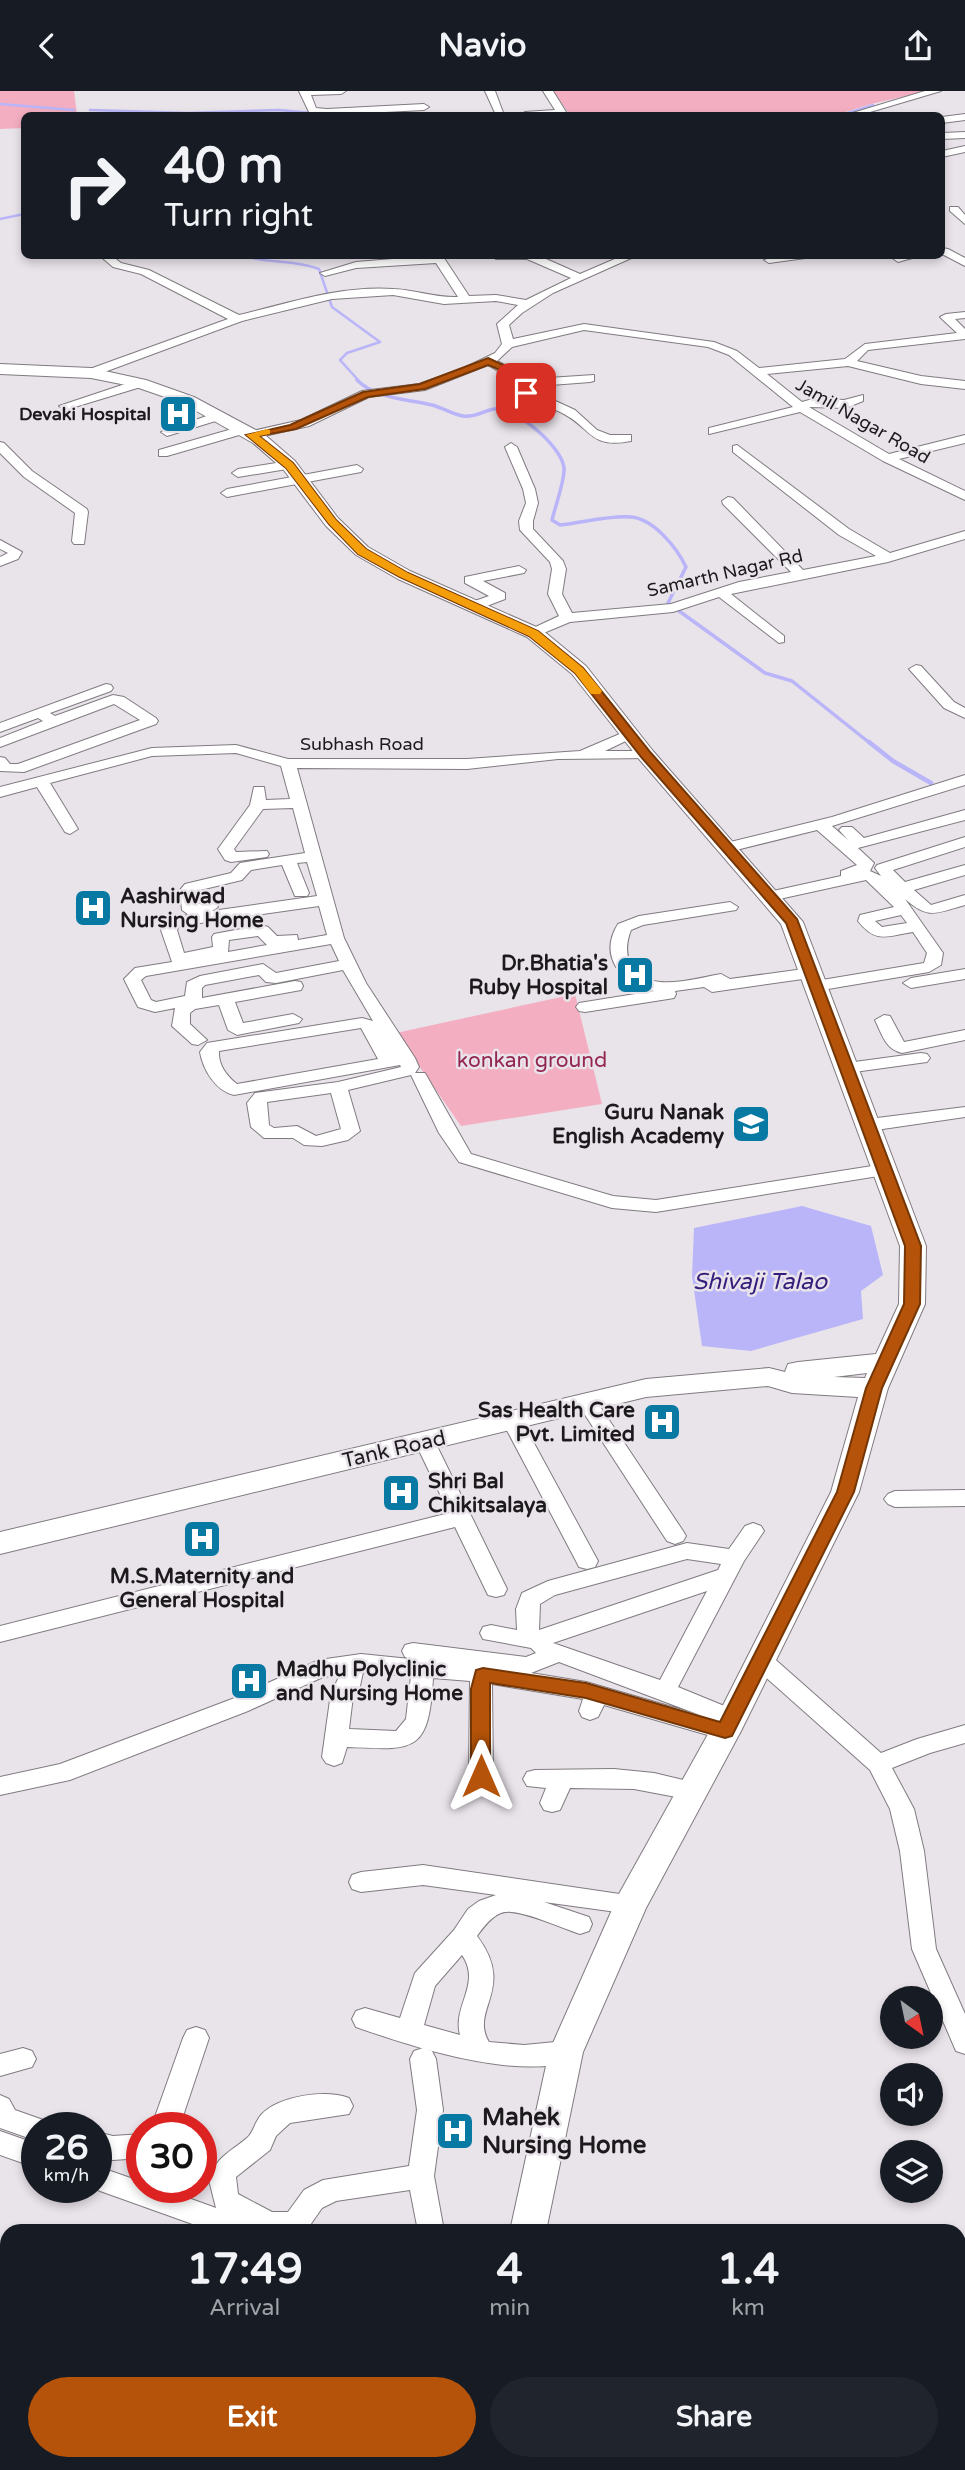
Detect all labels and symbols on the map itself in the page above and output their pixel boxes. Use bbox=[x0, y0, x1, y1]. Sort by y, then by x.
pin bbox=[496, 363, 556, 423]
street label: Jamil Nagar Road bbox=[792, 374, 934, 468]
hospital icon: Devaki Hospital bbox=[157, 393, 199, 435]
place label: Devaki Hospital bbox=[19, 403, 151, 425]
street label: Samarth Nagar Rd bbox=[645, 544, 805, 602]
street label: Subhash Road bbox=[300, 733, 424, 755]
place label: Aashirwad Nursing Home bbox=[120, 884, 264, 933]
hospital icon: Aashirwad Nursing Home bbox=[72, 887, 114, 929]
place label: Dr.Bhatia's Ruby Hospital bbox=[468, 951, 608, 1000]
hospital icon: Dr.Bhatia's Ruby Hospital bbox=[614, 954, 656, 996]
park label: konkan ground bbox=[457, 1048, 607, 1073]
place label: Guru Nanak English Academy bbox=[552, 1100, 725, 1149]
school or university icon: Guru Nanak English Academy bbox=[730, 1103, 772, 1145]
water label: Shivaji Talao bbox=[693, 1268, 828, 1296]
place label: Sas Health Care Pvt. Limited bbox=[478, 1398, 635, 1447]
hospital icon: Sas Health Care Pvt. Limited bbox=[641, 1401, 683, 1443]
street label: Tank Road bbox=[340, 1425, 448, 1474]
place label: Shri Bal Chikitsalaya bbox=[428, 1469, 547, 1518]
hospital icon: Shri Bal Chikitsalaya bbox=[380, 1472, 422, 1514]
hospital icon: M.S.Maternity and General Hospital bbox=[181, 1518, 223, 1560]
place label: M.S.Maternity and General Hospital bbox=[110, 1564, 294, 1613]
place label: Madhu Polyclinic and Nursing Home bbox=[276, 1657, 463, 1706]
hospital icon: Madhu Polyclinic and Nursing Home bbox=[228, 1660, 270, 1702]
position arrow bbox=[444, 1739, 518, 1813]
north arrow bbox=[880, 1986, 943, 2049]
place label: Mahek Nursing Home bbox=[482, 2103, 647, 2160]
hospital icon: Mahek Nursing Home bbox=[434, 2110, 476, 2152]
speed limit sign: 30 bbox=[126, 2112, 217, 2203]

